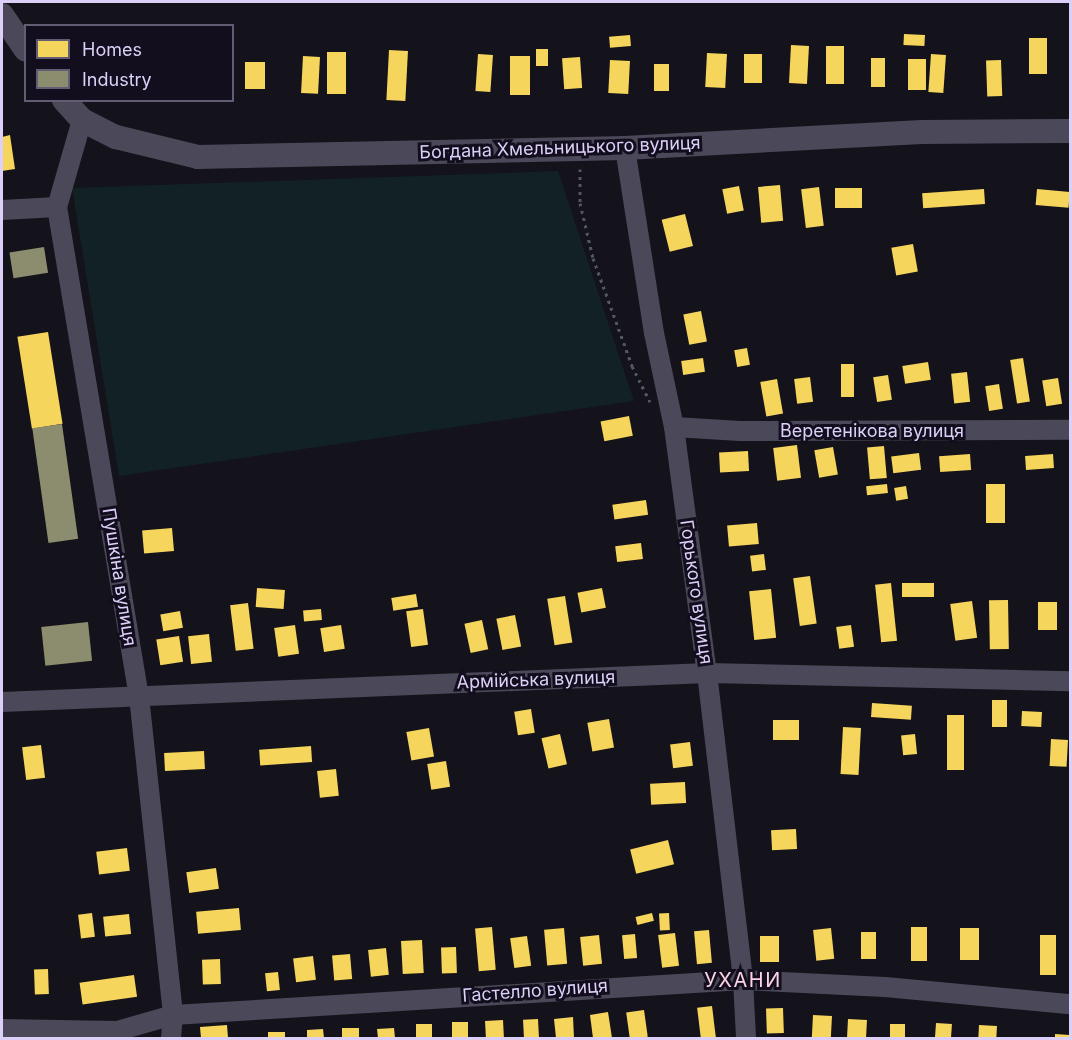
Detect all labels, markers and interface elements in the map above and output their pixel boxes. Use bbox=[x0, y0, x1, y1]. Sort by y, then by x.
legend bbox=[24, 24, 234, 102]
text: Homes bbox=[82, 39, 142, 60]
text: Industry bbox=[82, 69, 152, 90]
street label: Богдана Хмельницького вулиця bbox=[419, 132, 701, 164]
street label: Веретенікова вулиця bbox=[780, 420, 964, 442]
street label: Пушкіна вулиця bbox=[97, 506, 141, 648]
street label: Горького вулиця bbox=[675, 518, 717, 666]
street label: Армійська вулиця bbox=[456, 666, 616, 694]
district label: УХАНИ bbox=[704, 968, 782, 992]
street label: Гастелло вулиця bbox=[462, 975, 608, 1007]

